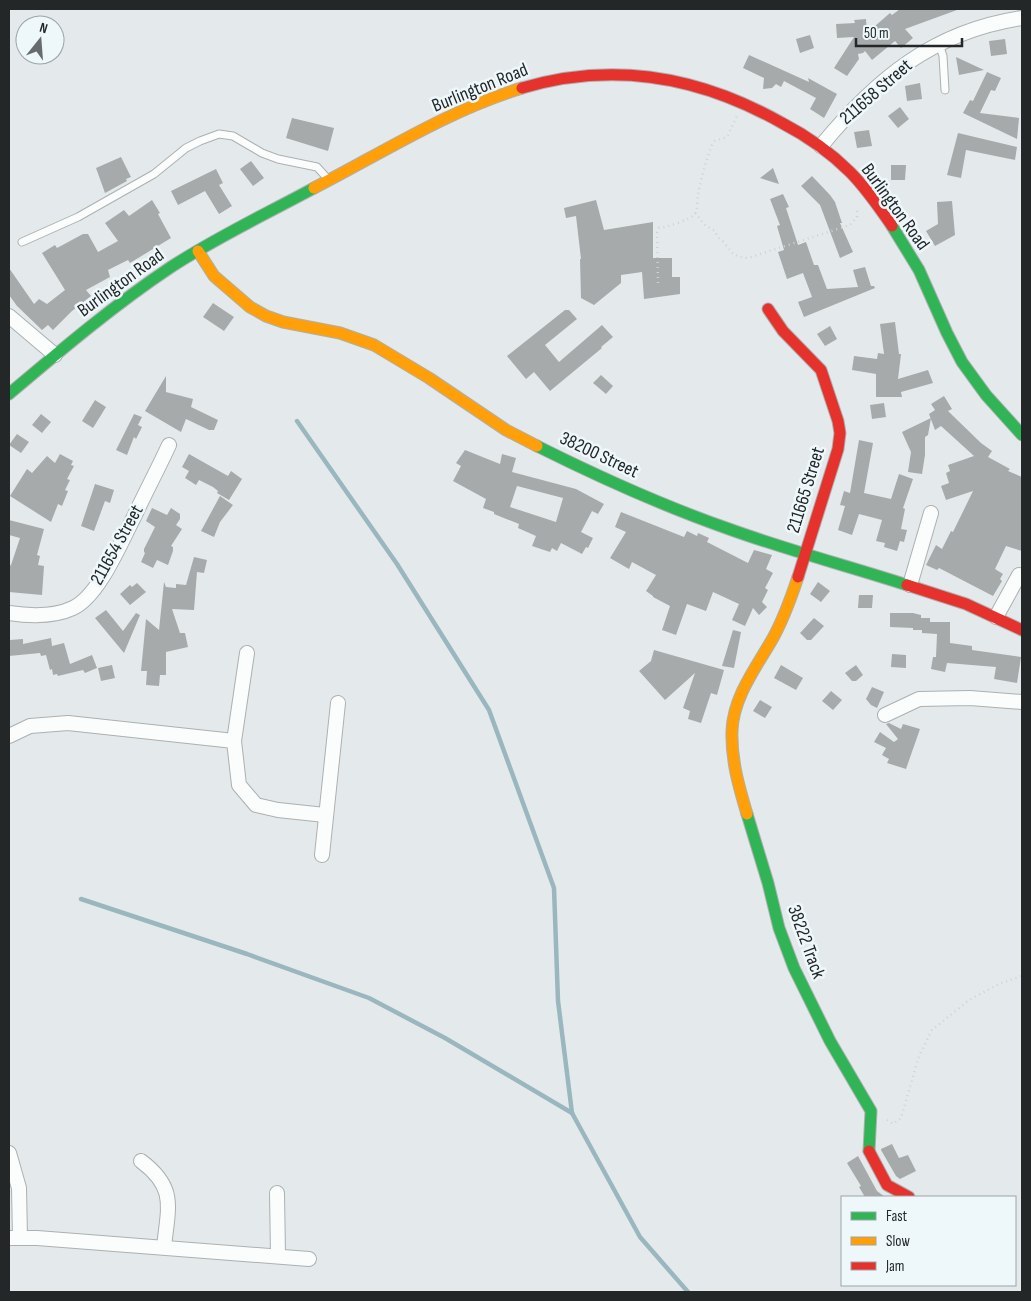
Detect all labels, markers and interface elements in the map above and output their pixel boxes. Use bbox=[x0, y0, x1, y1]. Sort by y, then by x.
north arrow bbox=[15, 15, 65, 65]
scale bar bbox=[856, 15, 962, 47]
text: N bbox=[38, 19, 50, 37]
text: 50 m bbox=[864, 24, 889, 43]
street label: 211658 Street bbox=[835, 54, 917, 130]
street label: Burlington Road bbox=[429, 58, 531, 118]
street label: Burlington Road bbox=[856, 159, 934, 255]
street label: Burlington Road bbox=[73, 244, 169, 322]
street label: 38200 Street bbox=[556, 427, 642, 483]
street label: 211665 Street bbox=[782, 444, 830, 536]
street label: 211654 Street bbox=[86, 501, 149, 589]
street label: 38222 Track bbox=[782, 902, 830, 983]
legend bbox=[841, 1196, 1016, 1286]
text: Fast bbox=[886, 1207, 908, 1226]
text: Slow bbox=[886, 1232, 910, 1251]
text: Jam bbox=[885, 1257, 904, 1276]

